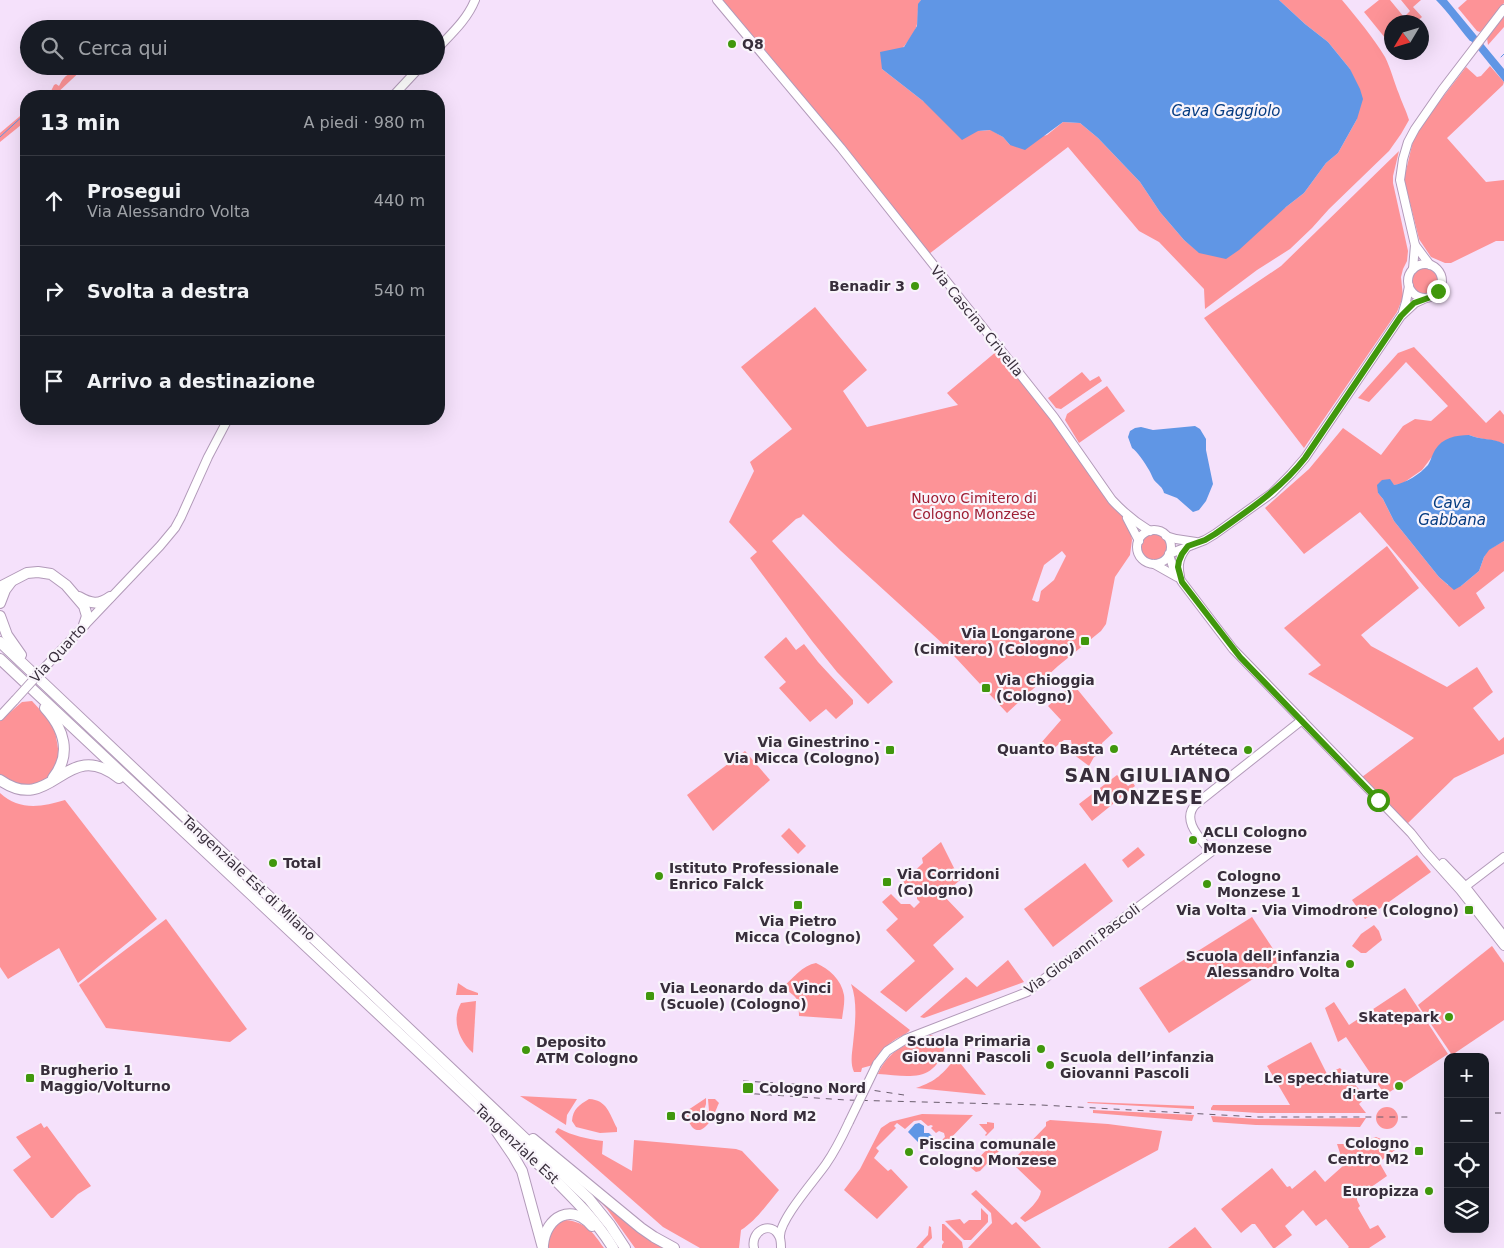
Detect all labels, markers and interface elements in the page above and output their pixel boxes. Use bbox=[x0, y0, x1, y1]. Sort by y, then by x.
north arrow bbox=[1384, 15, 1429, 60]
search box bbox=[20, 20, 445, 75]
icon: search bbox=[38, 34, 66, 62]
place label: Q8 bbox=[742, 36, 764, 52]
text: Cerca qui bbox=[78, 37, 168, 59]
marker: Q8 bbox=[726, 38, 738, 50]
water label: Cava Gaggiolo bbox=[1171, 102, 1281, 120]
text: 13 min bbox=[40, 111, 121, 135]
text: A piedi · 980 m bbox=[303, 113, 425, 132]
text: Prosegui bbox=[87, 180, 181, 202]
icon: ahead bbox=[40, 187, 68, 215]
text: 440 m bbox=[374, 191, 425, 210]
text: Via Alessandro Volta bbox=[87, 202, 250, 221]
street label: Via Cascina Crivella bbox=[927, 262, 1027, 380]
icon: right bbox=[40, 277, 68, 305]
place label: Benadir 3 bbox=[829, 278, 905, 294]
text: Svolta a destra bbox=[87, 280, 250, 302]
marker: Benadir 3 bbox=[909, 280, 921, 292]
route end bbox=[1427, 280, 1450, 303]
text: 540 m bbox=[374, 281, 425, 300]
icon: arrive bbox=[40, 367, 68, 395]
text: Arrivo a destinazione bbox=[87, 370, 315, 392]
park label: Nuovo Cimitero di Cologno Monzese bbox=[911, 490, 1037, 522]
water label: Cava Gabbana bbox=[1418, 494, 1486, 529]
street label: Via Quarto bbox=[27, 620, 89, 686]
place label: Via Longarone (Cimitero) (Cologno) bbox=[913, 625, 1075, 657]
marker: Via Longarone (Cimitero) (Cologno) bbox=[1079, 635, 1091, 647]
place label: Via Chioggia (Cologno) bbox=[996, 672, 1095, 704]
marker: Via Chioggia (Cologno) bbox=[980, 682, 992, 694]
place label: Via Ginestrino - Via Micca (Cologno) bbox=[724, 734, 880, 766]
place label: Quanto Basta bbox=[997, 741, 1104, 757]
place label: Artéteca bbox=[1170, 742, 1238, 758]
marker: Quanto Basta bbox=[1108, 743, 1120, 755]
marker: Via Ginestrino - Via Micca (Cologno) bbox=[884, 744, 896, 756]
marker: Artéteca bbox=[1242, 744, 1254, 756]
district label: SAN GIULIANO MONZESE bbox=[1065, 764, 1231, 808]
route start bbox=[1367, 789, 1390, 812]
street label: Tangenziale Est di Milano bbox=[178, 811, 319, 944]
place label: ACLI Cologno Monzese bbox=[1203, 824, 1307, 856]
marker: ACLI Cologno Monzese bbox=[1187, 834, 1199, 846]
place label: Total bbox=[283, 855, 321, 871]
marker: Total bbox=[267, 857, 279, 869]
place label: Istituto Professionale Enrico Falck bbox=[669, 860, 839, 892]
place label: Via Corridoni (Cologno) bbox=[897, 866, 1000, 898]
place label: Cologno Monzese 1 bbox=[1217, 868, 1301, 900]
marker: Istituto Professionale Enrico Falck bbox=[653, 870, 665, 882]
marker: Via Corridoni (Cologno) bbox=[881, 876, 893, 888]
marker: Cologno Monzese 1 bbox=[1201, 878, 1213, 890]
marker: Via Pietro Micca (Cologno) bbox=[792, 899, 804, 911]
street label: Via Giovanni Pascoli bbox=[1021, 900, 1143, 998]
place label: Via Volta - Via Vimodrone (Cologno) bbox=[1176, 902, 1459, 918]
marker: Via Volta - Via Vimodrone (Cologno) bbox=[1463, 904, 1475, 916]
place label: Via Pietro Micca (Cologno) bbox=[735, 913, 861, 945]
place label: Scuola dell’infanzia Alessandro Volta bbox=[1186, 948, 1340, 980]
marker: Scuola dell’infanzia Alessandro Volta bbox=[1344, 958, 1356, 970]
place label: Via Leonardo da Vinci (Scuole) (Cologno) bbox=[660, 980, 831, 1012]
marker: Via Leonardo da Vinci (Scuole) (Cologno) bbox=[644, 990, 656, 1002]
place label: Skatepark bbox=[1358, 1009, 1440, 1025]
marker: Skatepark bbox=[1443, 1011, 1455, 1023]
place label: Scuola Primaria Giovanni Pascoli bbox=[902, 1033, 1031, 1065]
place label: Deposito ATM Cologno bbox=[536, 1034, 638, 1066]
marker: Scuola Primaria Giovanni Pascoli bbox=[1035, 1043, 1047, 1055]
marker: Deposito ATM Cologno bbox=[520, 1044, 532, 1056]
place label: Scuola dell’infanzia Giovanni Pascoli bbox=[1060, 1049, 1214, 1081]
map controls bbox=[1444, 1053, 1489, 1233]
button: + bbox=[1444, 1053, 1489, 1098]
marker: Scuola dell’infanzia Giovanni Pascoli bbox=[1044, 1059, 1056, 1071]
place label: Brugherio 1 Maggio/Volturno bbox=[40, 1062, 171, 1094]
place label: Le specchiature d'arte bbox=[1264, 1070, 1389, 1102]
marker: Brugherio 1 Maggio/Volturno bbox=[24, 1072, 36, 1084]
place label: Cologno Nord bbox=[759, 1080, 866, 1096]
marker: Le specchiature d'arte bbox=[1393, 1080, 1405, 1092]
marker: Cologno Nord bbox=[741, 1081, 755, 1095]
button: − bbox=[1444, 1098, 1489, 1143]
street label: Tangenziale Est bbox=[471, 1100, 562, 1187]
place label: Cologno Nord M2 bbox=[681, 1108, 817, 1124]
marker: Cologno Nord M2 bbox=[665, 1110, 677, 1122]
place label: Cologno Centro M2 bbox=[1328, 1135, 1409, 1167]
place label: Piscina comunale Cologno Monzese bbox=[919, 1136, 1057, 1168]
button: locate bbox=[1444, 1143, 1489, 1188]
marker: Cologno Centro M2 bbox=[1413, 1145, 1425, 1157]
marker: Piscina comunale Cologno Monzese bbox=[903, 1146, 915, 1158]
place label: Europizza bbox=[1342, 1183, 1419, 1199]
marker: Europizza bbox=[1423, 1185, 1435, 1197]
button: layers bbox=[1444, 1188, 1489, 1233]

